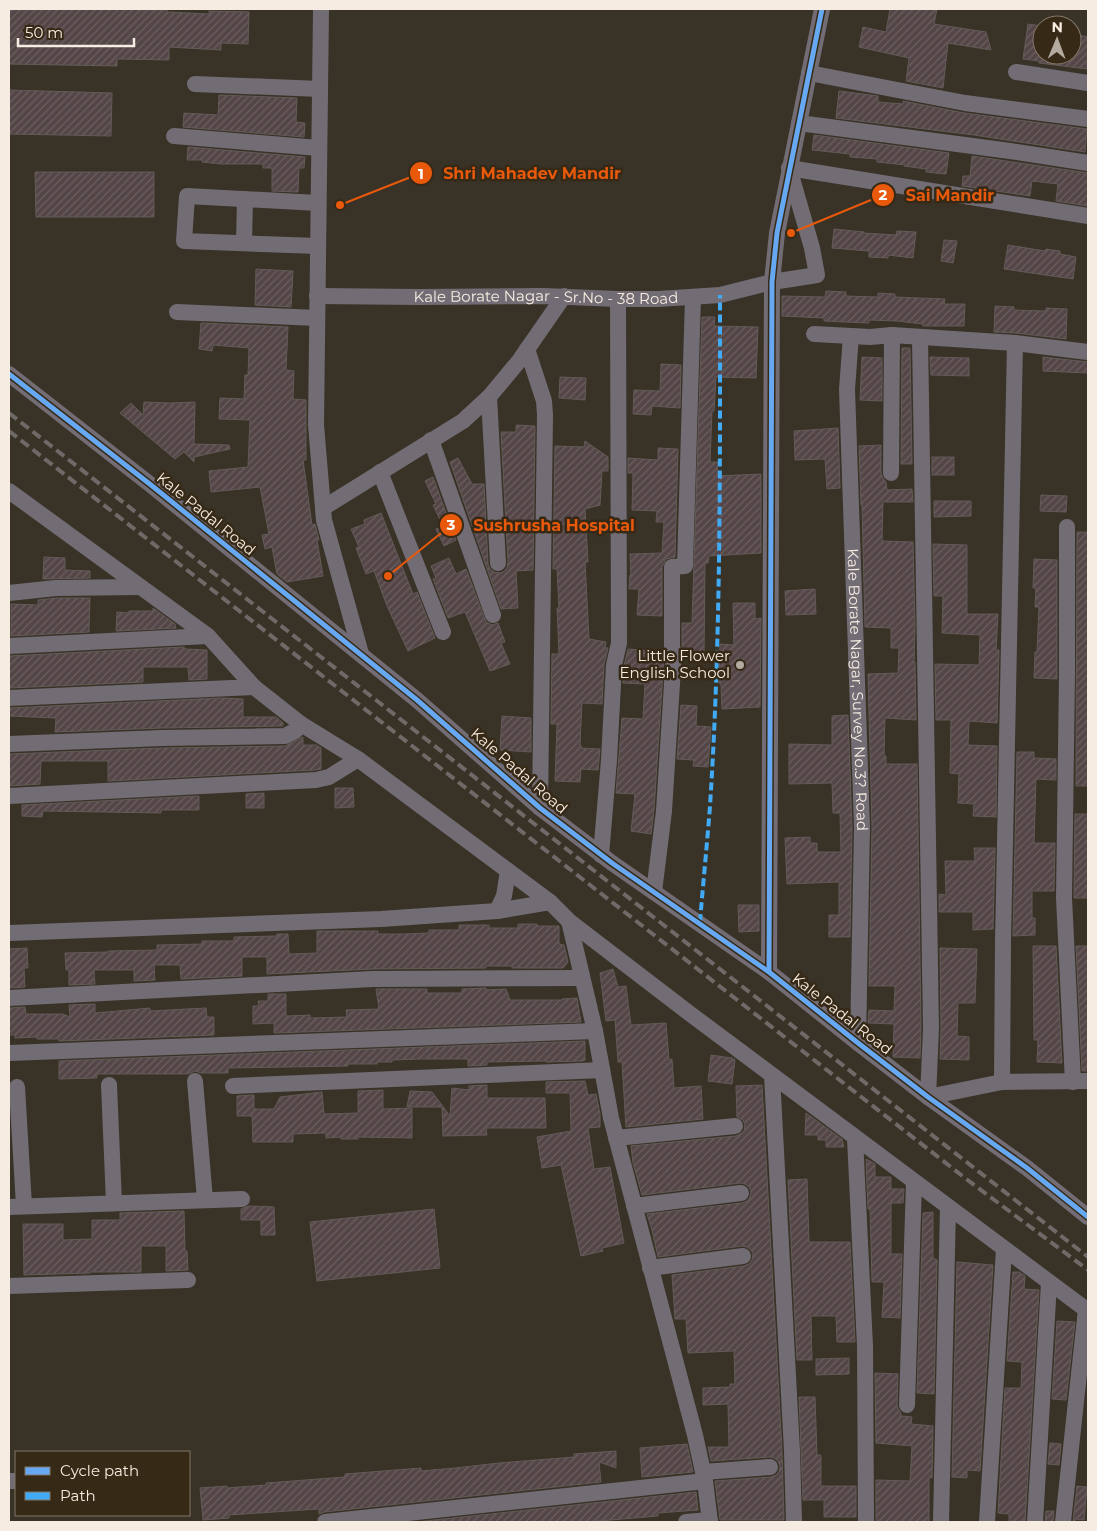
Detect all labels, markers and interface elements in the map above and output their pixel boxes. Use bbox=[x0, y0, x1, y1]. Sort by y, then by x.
scale bar bbox=[18, 15, 134, 47]
north arrow bbox=[1032, 15, 1082, 65]
text: N bbox=[1051, 18, 1063, 36]
text: 50 m bbox=[25, 23, 63, 42]
callout: Shri Mahadev Mandir bbox=[409, 158, 631, 189]
text: 1 bbox=[418, 164, 424, 183]
text: Shri Mahadev Mandir bbox=[443, 164, 621, 183]
callout: Sai Mandir bbox=[871, 179, 1004, 210]
text: 2 bbox=[879, 185, 888, 204]
text: Sai Mandir bbox=[906, 186, 994, 205]
street label: Kale Borate Nagar - Sr.No - 38 Road bbox=[414, 286, 679, 308]
street label: Kale Padal Road bbox=[153, 468, 260, 559]
callout: Sushrusha Hospital bbox=[438, 510, 645, 541]
text: 3 bbox=[446, 515, 456, 534]
text: Sushrusha Hospital bbox=[473, 516, 635, 535]
street label: Kale Borate Nagar, Survey No.3? Road bbox=[843, 548, 872, 831]
place label: Little Flower English School bbox=[620, 646, 730, 682]
marker: Little Flower English School bbox=[734, 659, 746, 671]
street label: Kale Padal Road bbox=[467, 723, 572, 818]
street label: Kale Padal Road bbox=[788, 969, 896, 1059]
legend bbox=[15, 1451, 190, 1516]
text: Cycle path bbox=[60, 1461, 139, 1480]
text: Path bbox=[60, 1486, 96, 1505]

